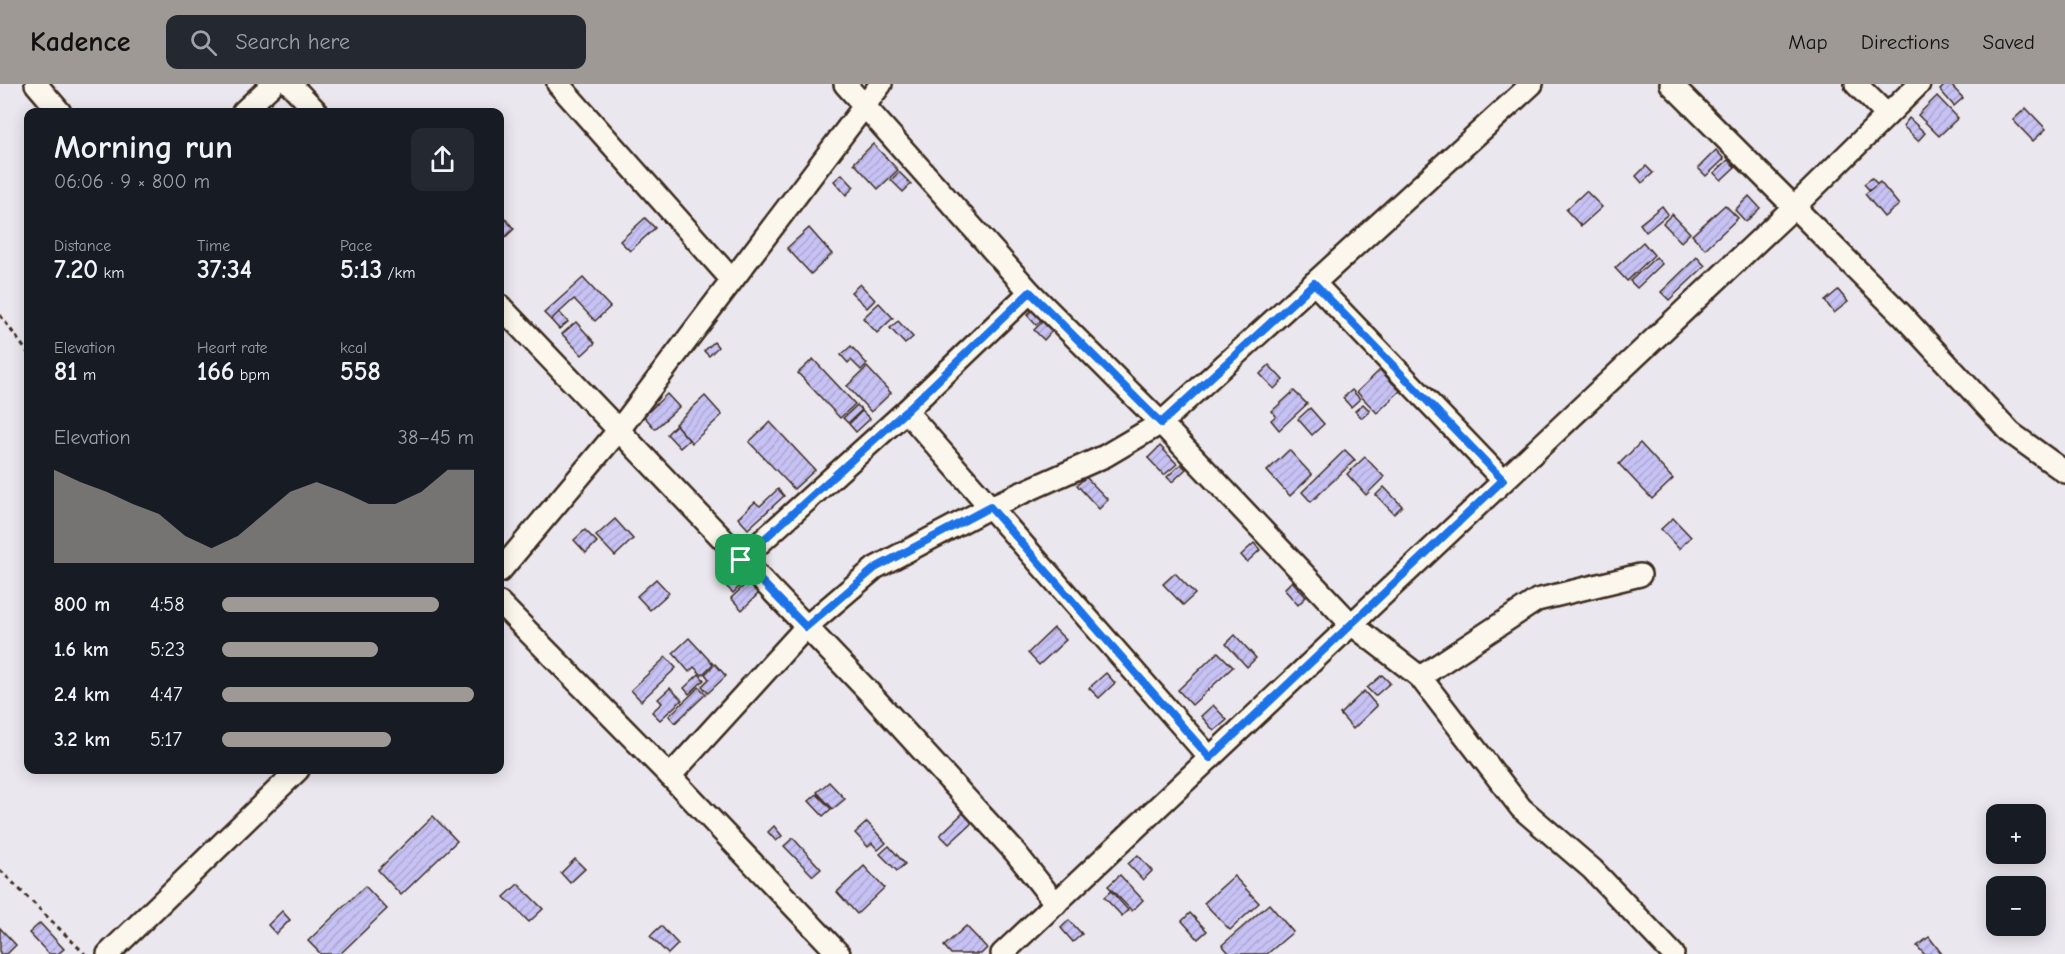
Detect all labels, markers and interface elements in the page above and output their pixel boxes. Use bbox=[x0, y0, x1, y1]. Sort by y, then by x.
search box bbox=[166, 15, 586, 69]
text: Kadence bbox=[30, 26, 130, 58]
icon: search bbox=[187, 26, 220, 59]
text: Search here bbox=[235, 29, 350, 55]
text: Map bbox=[1788, 30, 1828, 54]
text: Directions bbox=[1861, 30, 1950, 54]
text: Saved bbox=[1983, 30, 2035, 54]
text: Morning run bbox=[54, 128, 233, 166]
button: share bbox=[411, 128, 474, 191]
text: 06:06 · 9 × 800 m bbox=[54, 170, 210, 193]
text: Distance bbox=[54, 237, 111, 255]
text: Time bbox=[197, 237, 230, 255]
text: Pace bbox=[340, 237, 372, 255]
text: 7.20 bbox=[54, 255, 98, 285]
text: 37:34 bbox=[197, 255, 252, 285]
text: 5:13 bbox=[340, 255, 382, 285]
text: km bbox=[98, 264, 125, 282]
text: /km bbox=[382, 264, 416, 282]
text: Elevation bbox=[54, 339, 115, 357]
text: Heart rate bbox=[197, 339, 268, 357]
text: kcal bbox=[340, 339, 367, 357]
text: 81 bbox=[54, 357, 78, 387]
text: 166 bbox=[197, 357, 234, 387]
text: 558 bbox=[340, 357, 381, 387]
text: m bbox=[78, 366, 96, 384]
text: bpm bbox=[234, 366, 270, 384]
text: Elevation bbox=[54, 426, 131, 449]
text: 38–45 m bbox=[398, 426, 474, 449]
pin bbox=[715, 534, 766, 585]
icon: arrive bbox=[724, 543, 757, 576]
text: 800 m bbox=[54, 593, 110, 616]
text: 4:58 bbox=[150, 593, 184, 616]
text: 1.6 km bbox=[54, 638, 109, 661]
text: 5:23 bbox=[150, 638, 185, 661]
text: 2.4 km bbox=[54, 683, 110, 706]
text: 4:47 bbox=[150, 683, 182, 706]
text: 3.2 km bbox=[54, 728, 110, 751]
text: 5:17 bbox=[150, 728, 182, 751]
map controls bbox=[1986, 804, 2046, 936]
button: + bbox=[1986, 804, 2046, 864]
button: − bbox=[1986, 876, 2046, 936]

